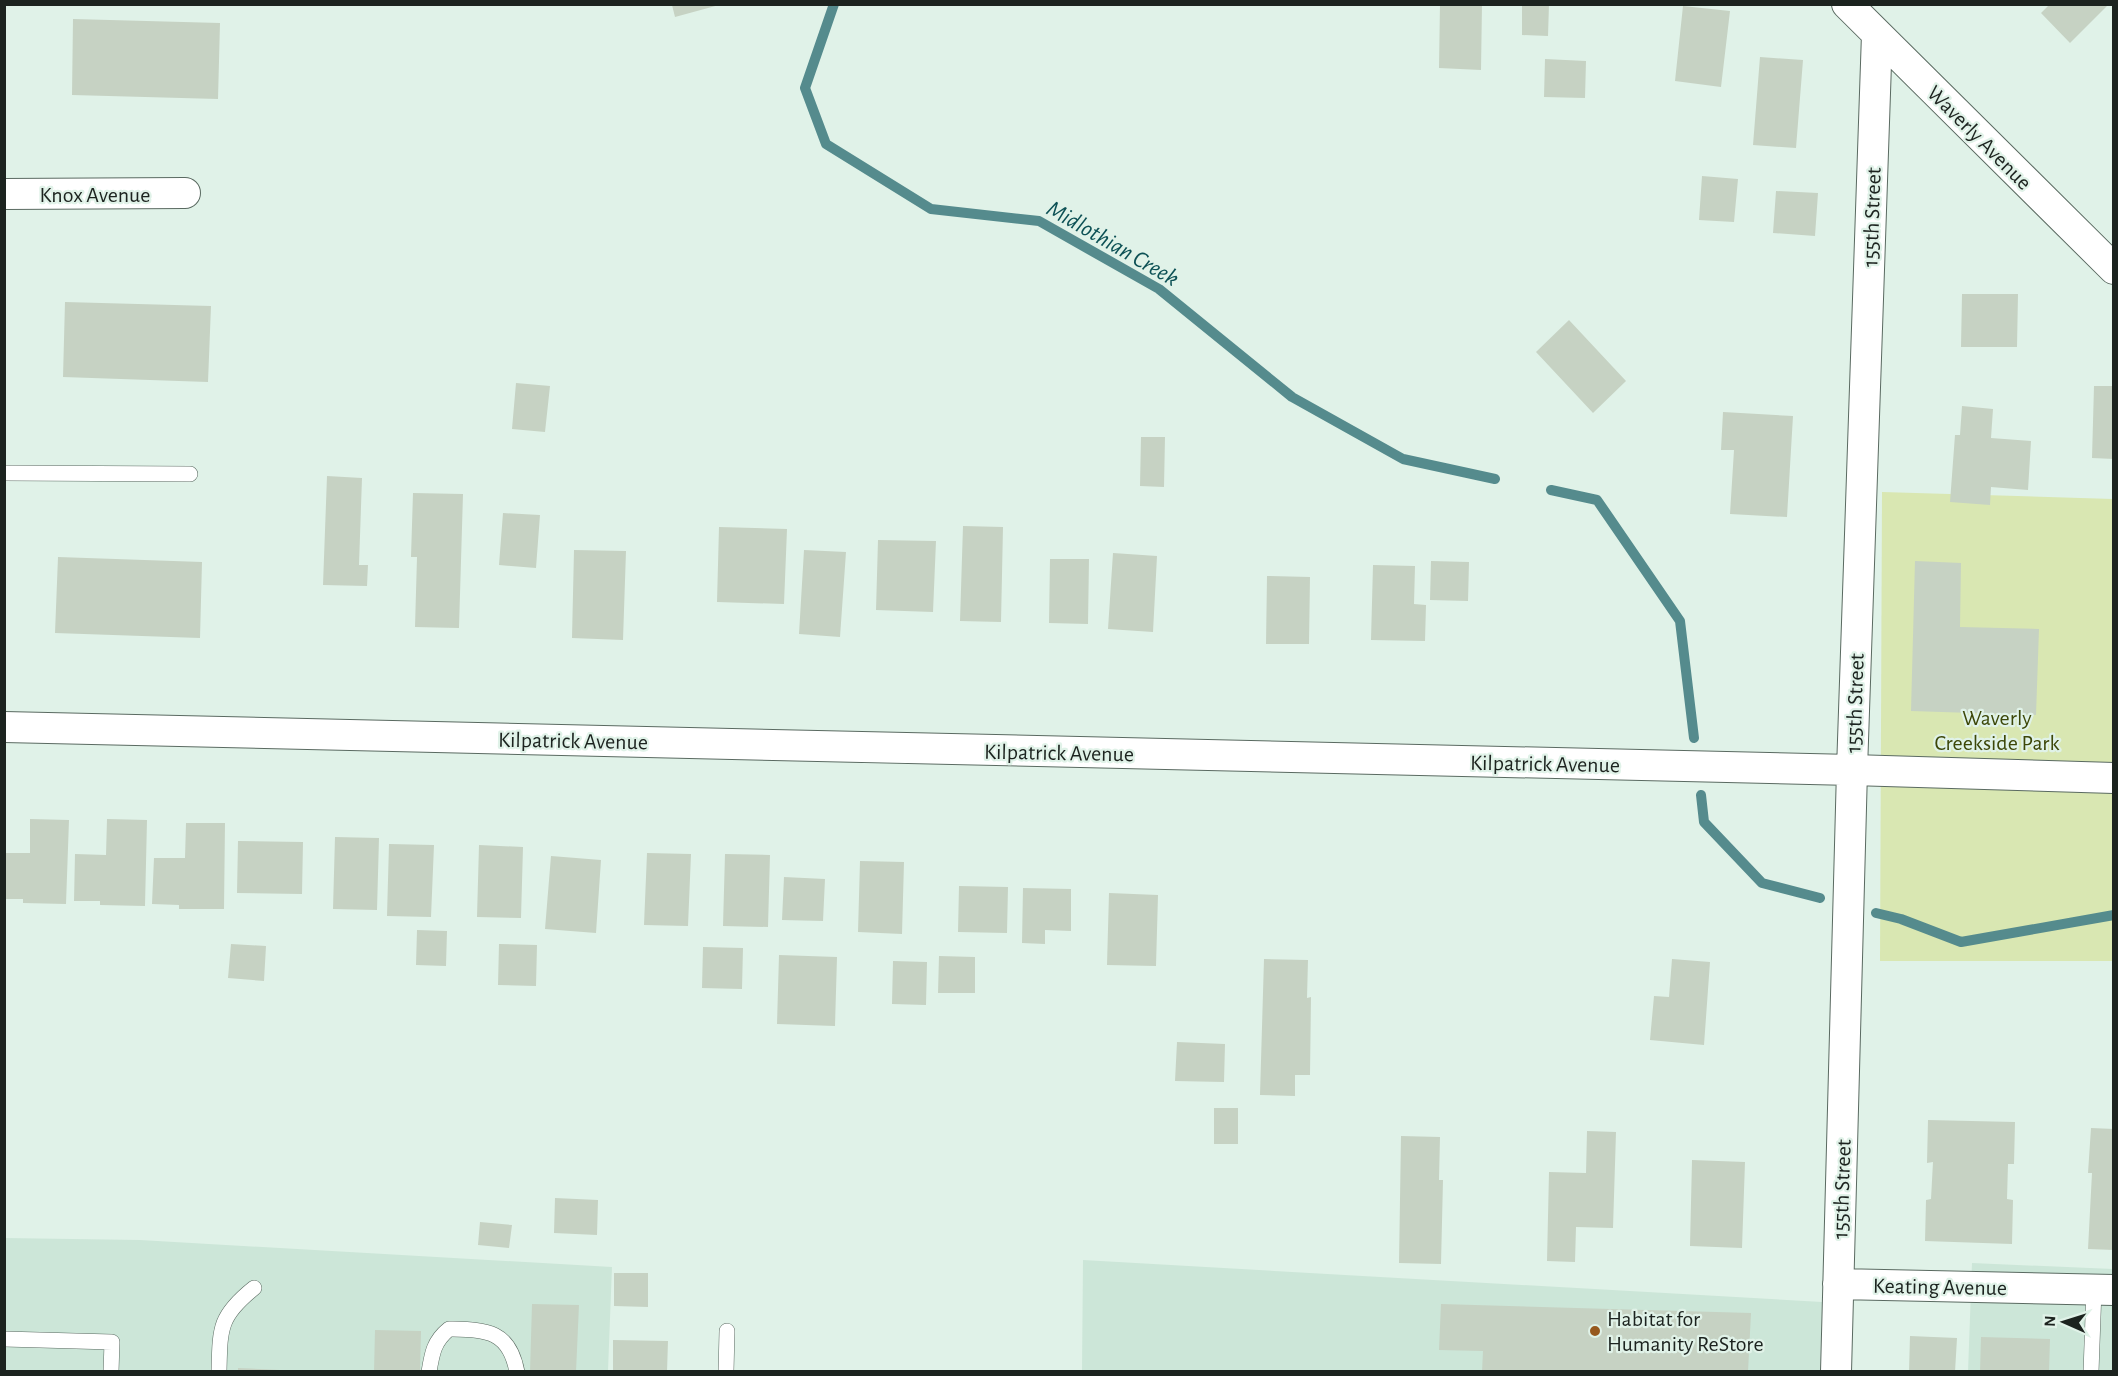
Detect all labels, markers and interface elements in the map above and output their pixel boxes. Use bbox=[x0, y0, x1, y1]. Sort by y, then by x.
street label: Waverly Avenue bbox=[1923, 81, 2036, 194]
street label: 155th Street bbox=[1859, 167, 1885, 267]
street label: Knox Avenue bbox=[40, 184, 150, 206]
water label: Midlothian Creek bbox=[1042, 197, 1183, 291]
street label: 155th Street bbox=[1842, 653, 1868, 753]
park label: Waverly Creekside Park bbox=[1934, 707, 2060, 754]
street label: Kilpatrick Avenue bbox=[498, 729, 648, 753]
street label: Kilpatrick Avenue bbox=[984, 741, 1134, 765]
street label: Kilpatrick Avenue bbox=[1470, 752, 1620, 776]
street label: 155th Street bbox=[1829, 1139, 1855, 1239]
street label: Keating Avenue bbox=[1873, 1275, 2007, 1299]
north arrow bbox=[2034, 1292, 2094, 1352]
place label: Habitat for Humanity ReStore bbox=[1607, 1308, 1764, 1355]
text: N bbox=[2042, 1315, 2058, 1327]
marker: Habitat for Humanity ReStore bbox=[1588, 1324, 1602, 1338]

